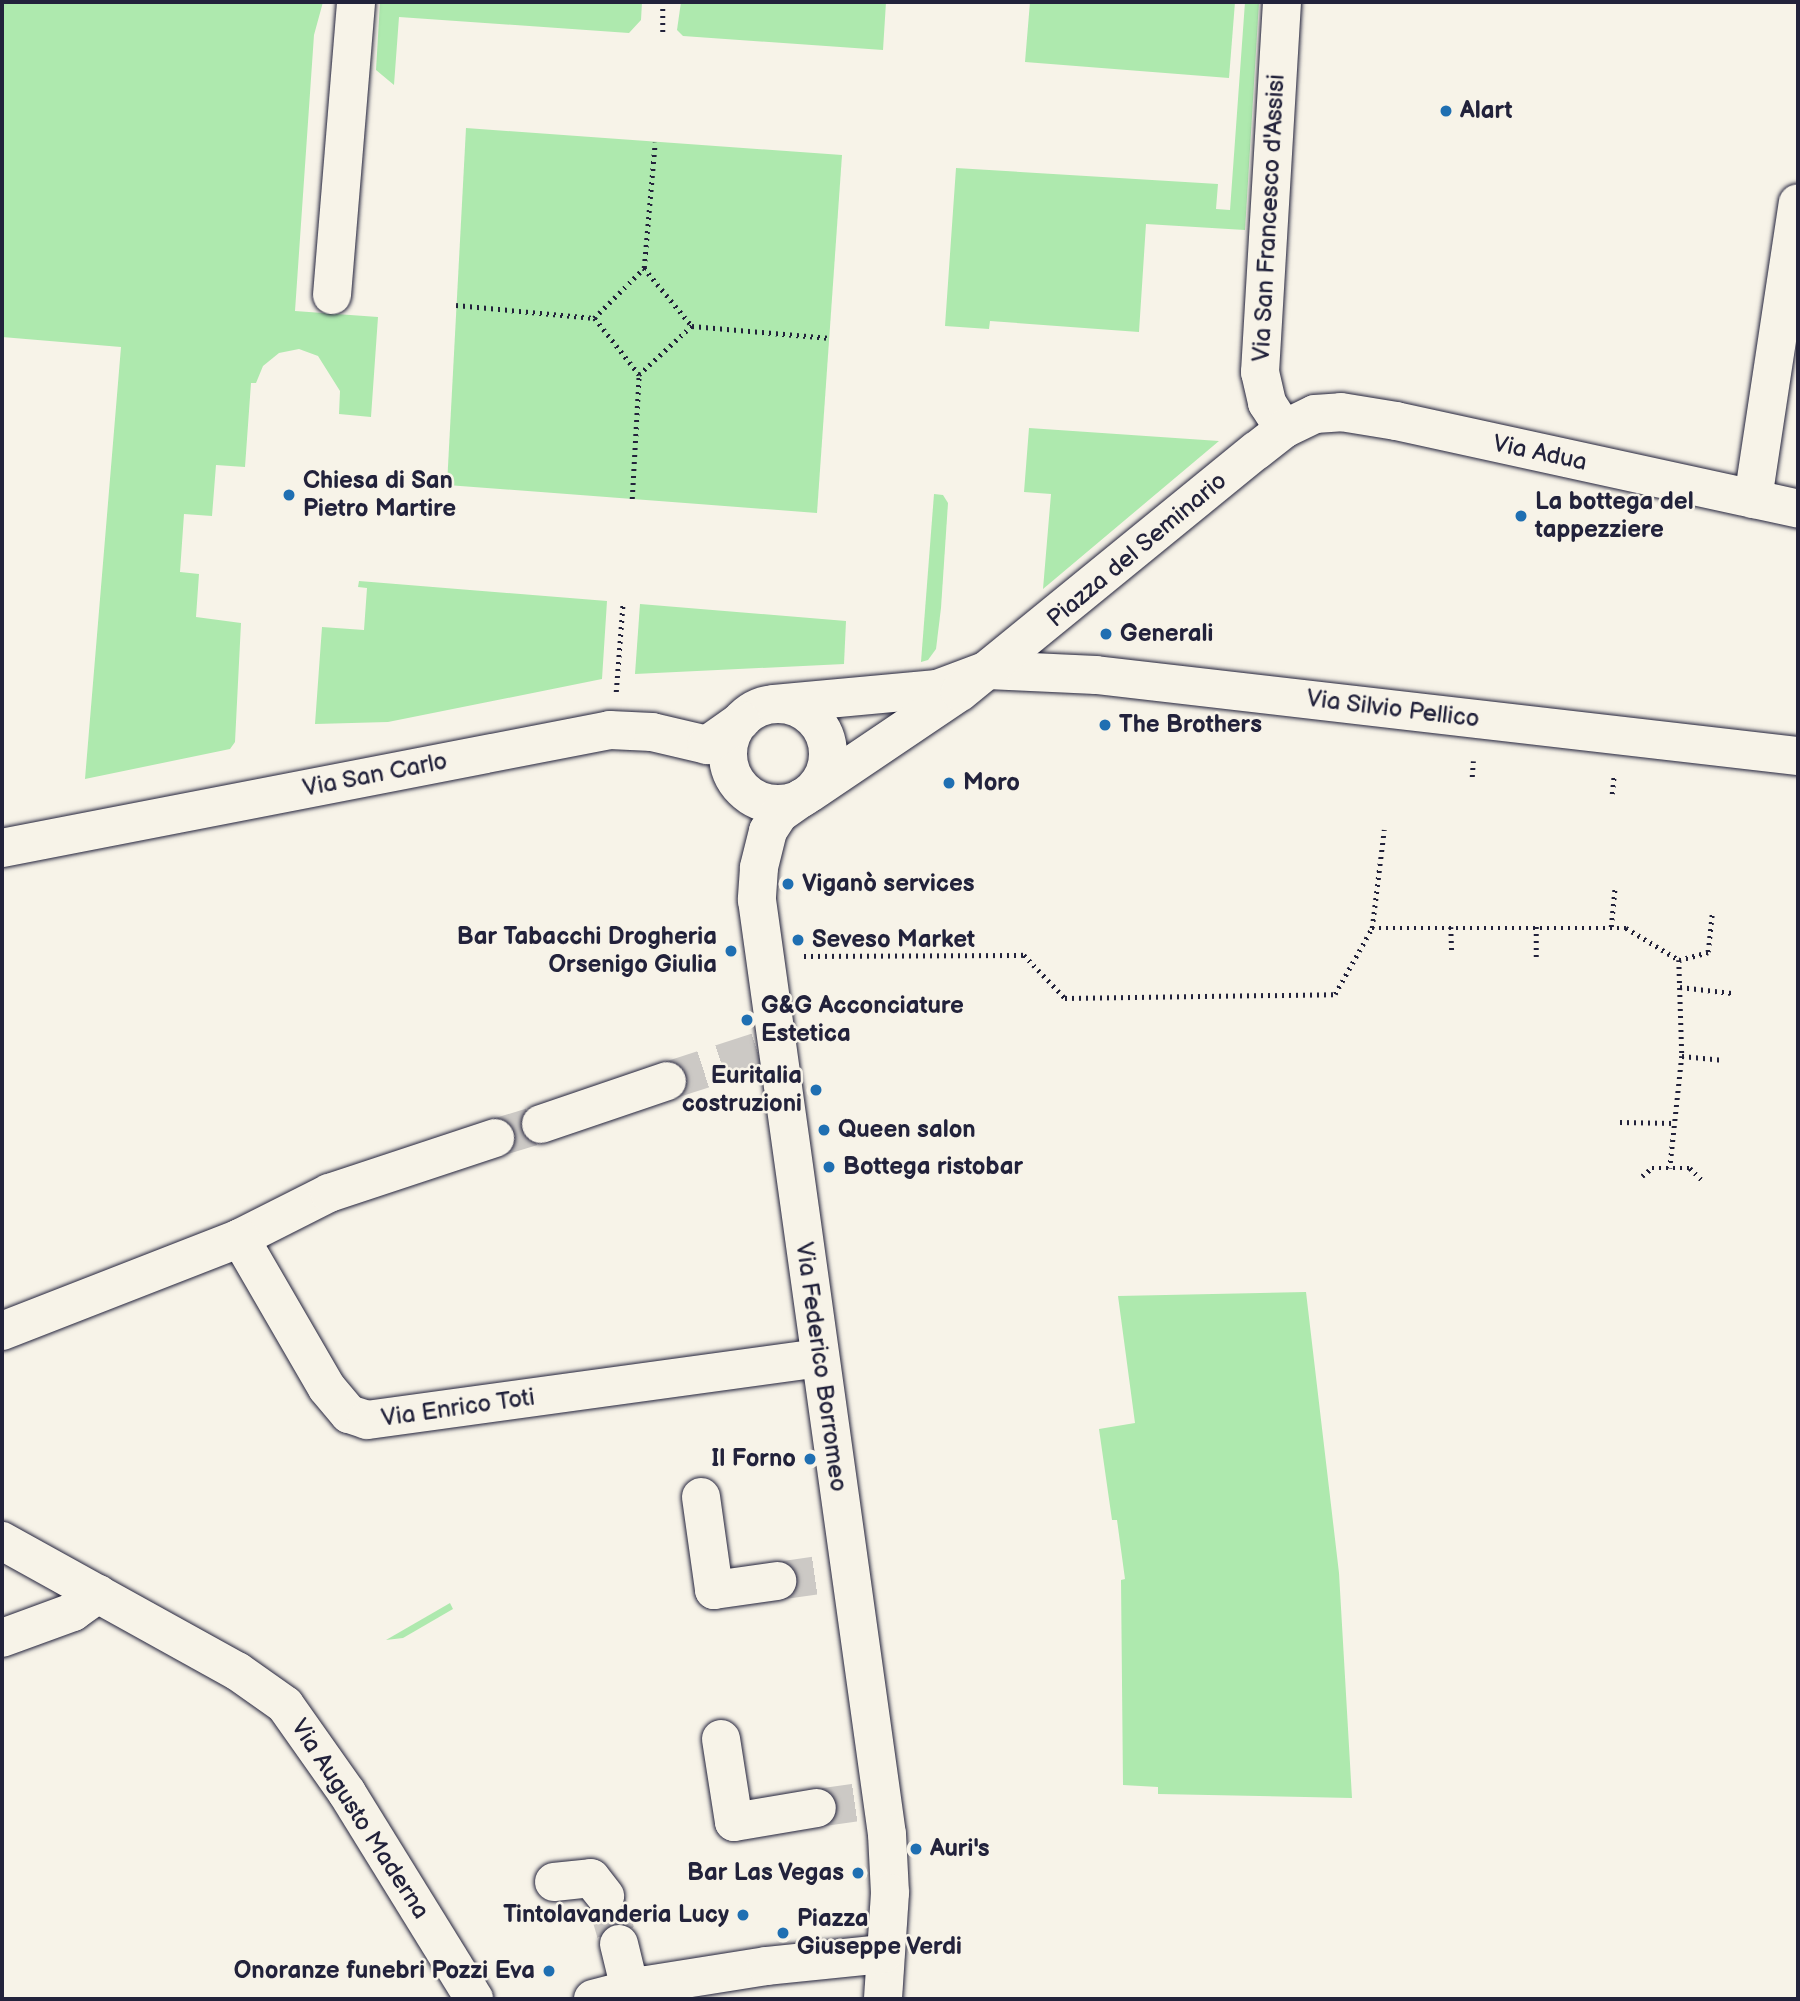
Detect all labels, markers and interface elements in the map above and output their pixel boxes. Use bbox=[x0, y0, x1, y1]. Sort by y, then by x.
street label: Via San Francesco d'Assisi bbox=[1247, 73, 1291, 363]
place label: Alart bbox=[1460, 97, 1512, 125]
marker: Alart bbox=[1438, 103, 1454, 119]
street label: Via Adua bbox=[1490, 429, 1590, 477]
street label: Piazza del Seminario bbox=[1041, 466, 1233, 634]
place label: Chiesa di San Pietro Martire bbox=[303, 467, 456, 523]
marker: Chiesa di San Pietro Martire bbox=[281, 487, 297, 503]
place label: La bottega del tappezziere bbox=[1535, 488, 1694, 544]
marker: La bottega del tappezziere bbox=[1513, 508, 1529, 524]
place label: Generali bbox=[1120, 620, 1213, 648]
marker: Generali bbox=[1098, 626, 1114, 642]
street label: Via Silvio Pellico bbox=[1305, 684, 1481, 734]
place label: The Brothers bbox=[1119, 711, 1262, 739]
marker: The Brothers bbox=[1097, 717, 1113, 733]
street label: Via San Carlo bbox=[300, 747, 450, 803]
place label: Moro bbox=[963, 769, 1020, 797]
marker: Moro bbox=[941, 775, 957, 791]
place label: Viganò services bbox=[802, 870, 975, 898]
marker: Viganò services bbox=[780, 876, 796, 892]
place label: Bar Tabacchi Drogheria Orsenigo Giulia bbox=[457, 923, 717, 979]
place label: Seveso Market bbox=[812, 926, 975, 954]
marker: Seveso Market bbox=[790, 932, 806, 948]
marker: Bar Tabacchi Drogheria Orsenigo Giulia bbox=[723, 943, 739, 959]
place label: G&G Acconciature Estetica bbox=[761, 992, 964, 1048]
marker: G&G Acconciature Estetica bbox=[739, 1012, 755, 1028]
place label: Euritalia costruzioni bbox=[682, 1062, 802, 1118]
marker: Euritalia costruzioni bbox=[808, 1082, 824, 1098]
place label: Queen salon bbox=[838, 1116, 976, 1144]
marker: Queen salon bbox=[816, 1122, 832, 1138]
place label: Bottega ristobar bbox=[843, 1153, 1023, 1181]
marker: Bottega ristobar bbox=[821, 1159, 837, 1175]
street label: Via Federico Borromeo bbox=[789, 1240, 853, 1494]
street label: Via Enrico Toti bbox=[379, 1383, 537, 1433]
place label: Il Forno bbox=[711, 1445, 796, 1473]
marker: Il Forno bbox=[802, 1451, 818, 1467]
street label: Via Augusto Maderna bbox=[285, 1714, 435, 1924]
place label: Auri's bbox=[930, 1835, 990, 1863]
marker: Auri's bbox=[908, 1841, 924, 1857]
place label: Bar Las Vegas bbox=[686, 1859, 844, 1887]
marker: Bar Las Vegas bbox=[850, 1865, 866, 1881]
place label: Tintolavanderia Lucy bbox=[503, 1901, 729, 1929]
place label: Piazza Giuseppe Verdi bbox=[797, 1905, 963, 1961]
marker: Tintolavanderia Lucy bbox=[735, 1907, 751, 1923]
marker: Piazza Giuseppe Verdi bbox=[775, 1925, 791, 1941]
place label: Onoranze funebri Pozzi Eva bbox=[234, 1957, 535, 1985]
marker: Onoranze funebri Pozzi Eva bbox=[541, 1963, 557, 1979]

